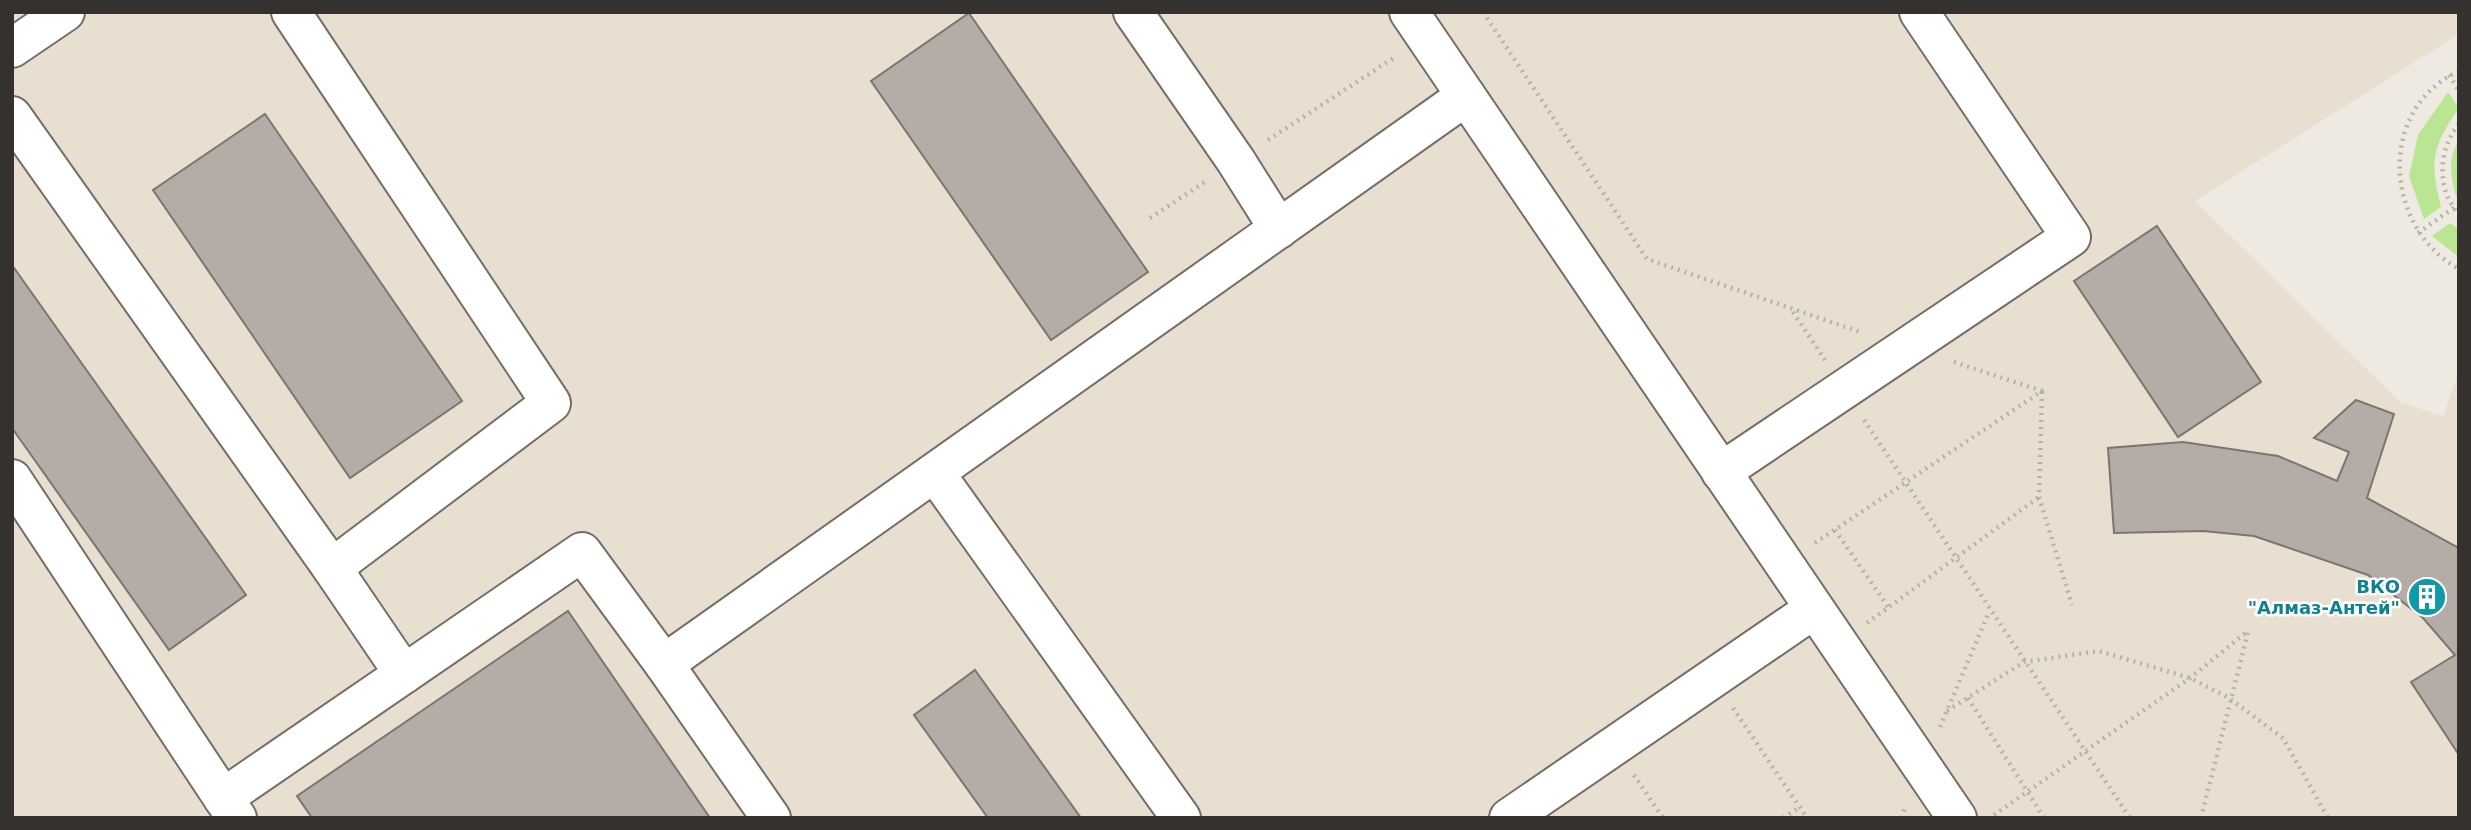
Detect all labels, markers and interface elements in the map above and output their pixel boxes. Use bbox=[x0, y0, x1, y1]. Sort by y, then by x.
place label: ВКО "Алмаз-Антей" bbox=[2248, 576, 2400, 618]
building icon: ВКО "Алмаз-Антей" bbox=[2406, 576, 2448, 618]

